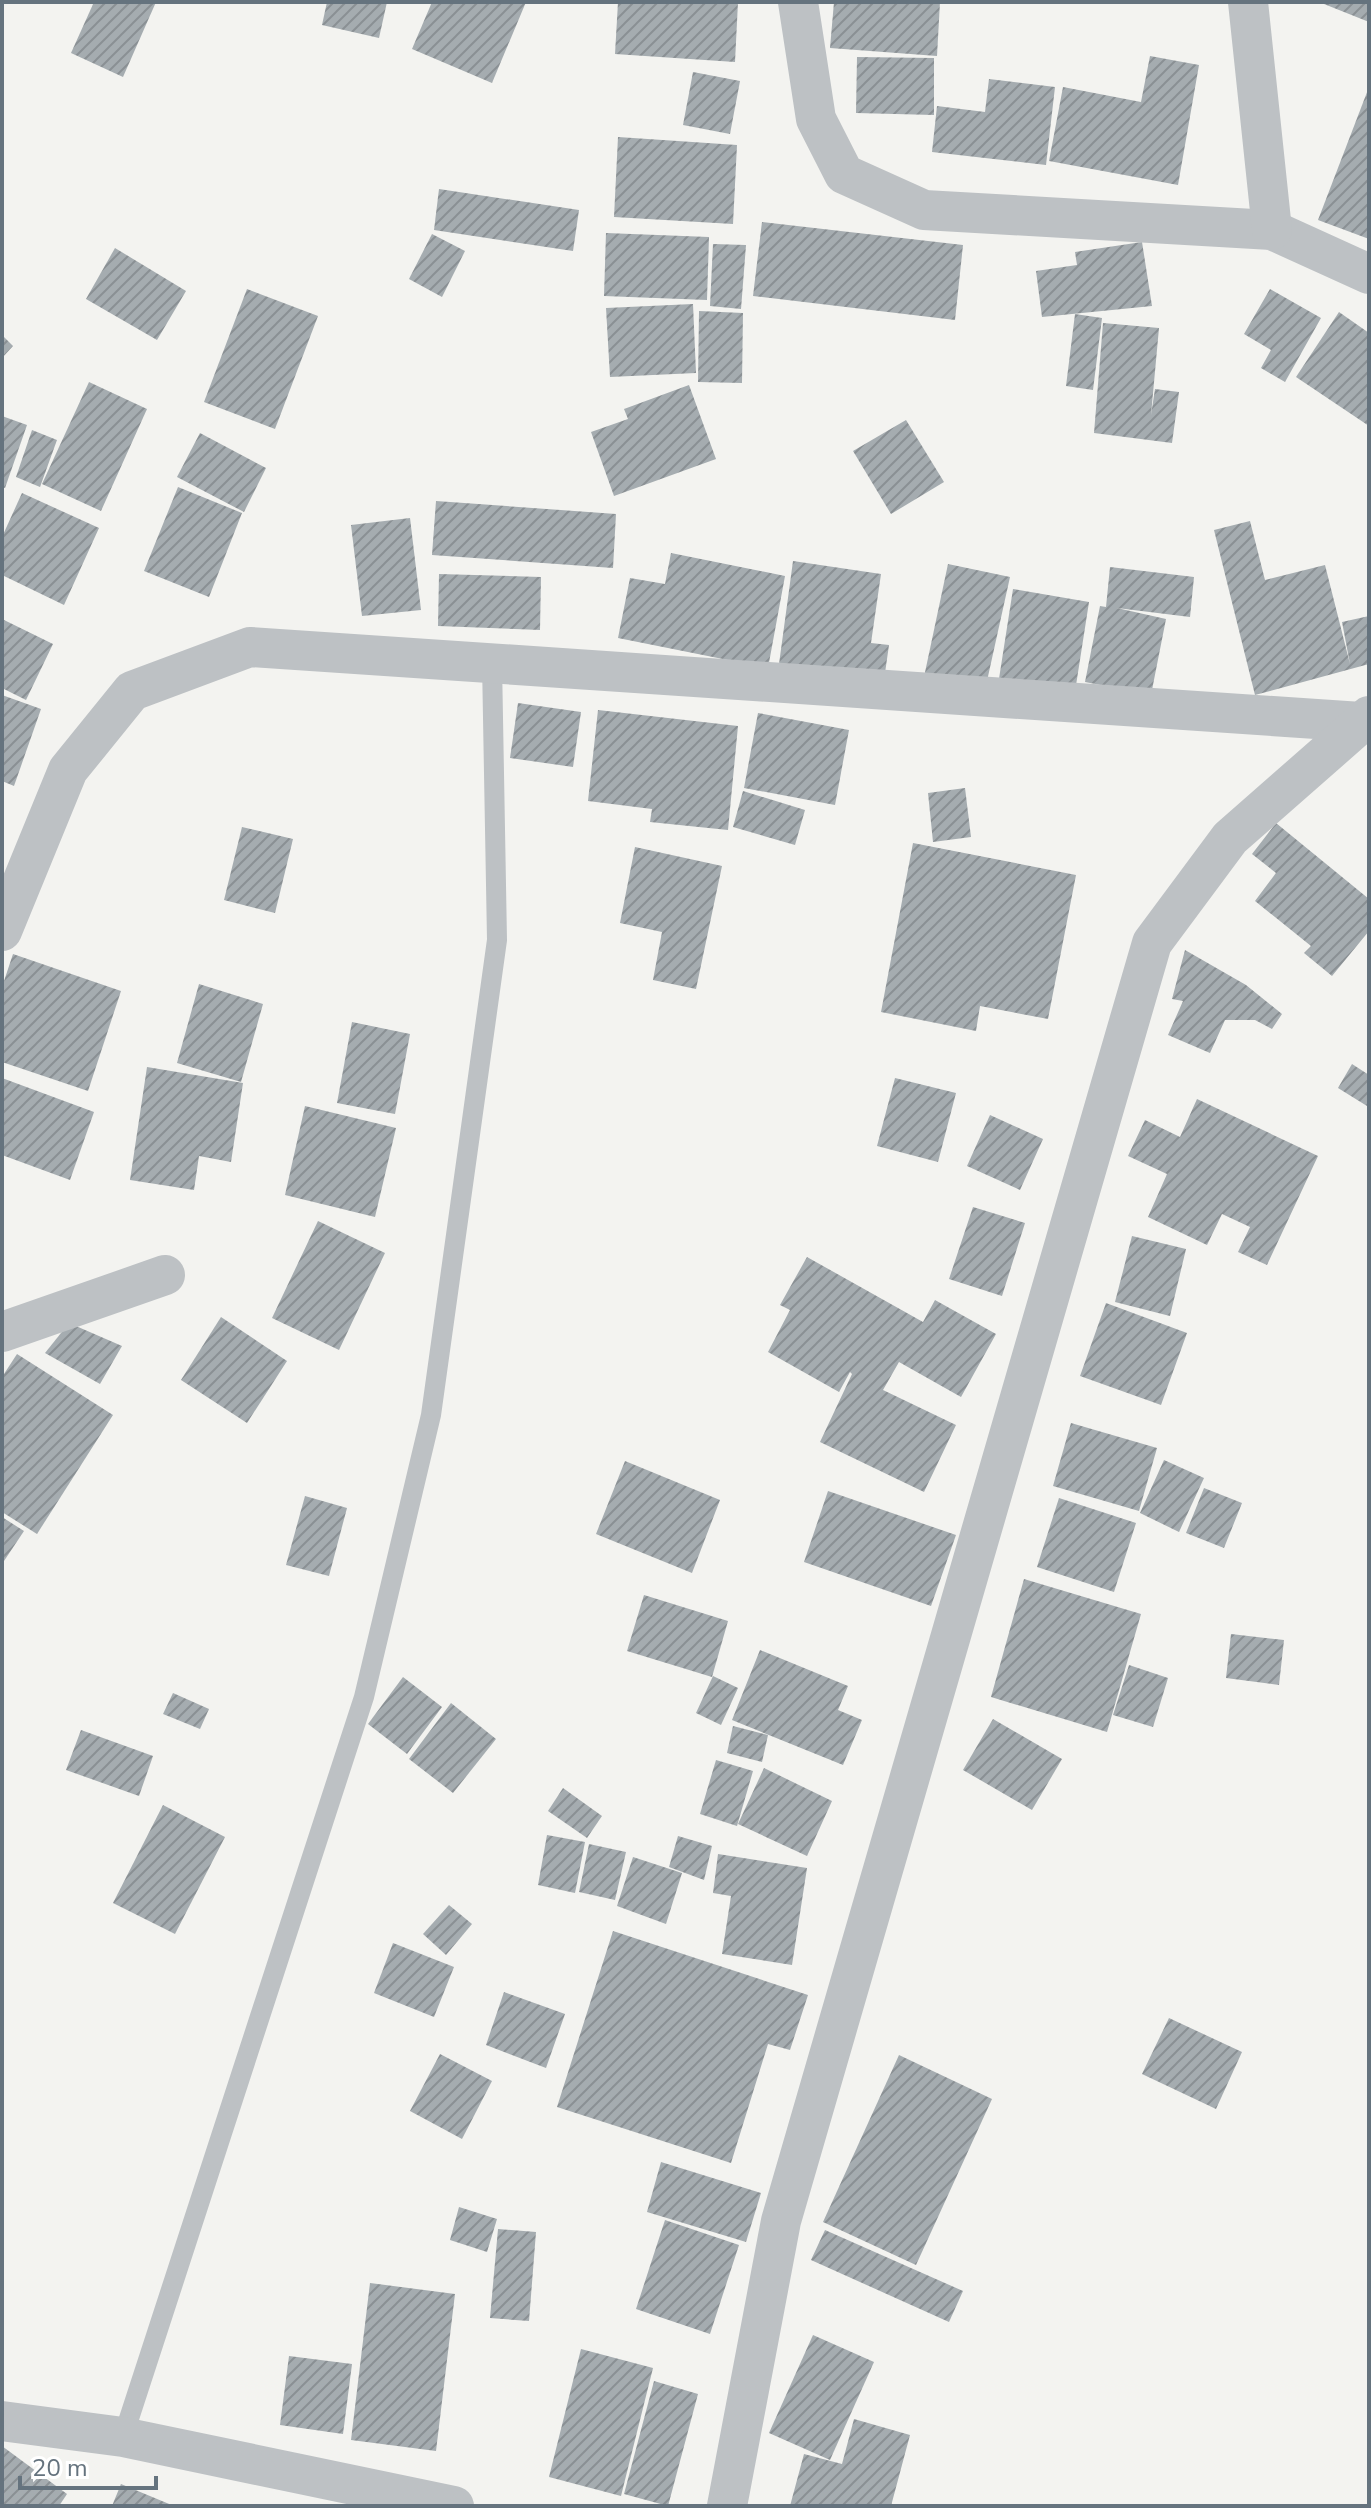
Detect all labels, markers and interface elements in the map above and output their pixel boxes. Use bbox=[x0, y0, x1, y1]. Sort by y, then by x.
scale bar bbox=[20, 2440, 156, 2490]
text: 20 m bbox=[32, 2452, 88, 2484]

